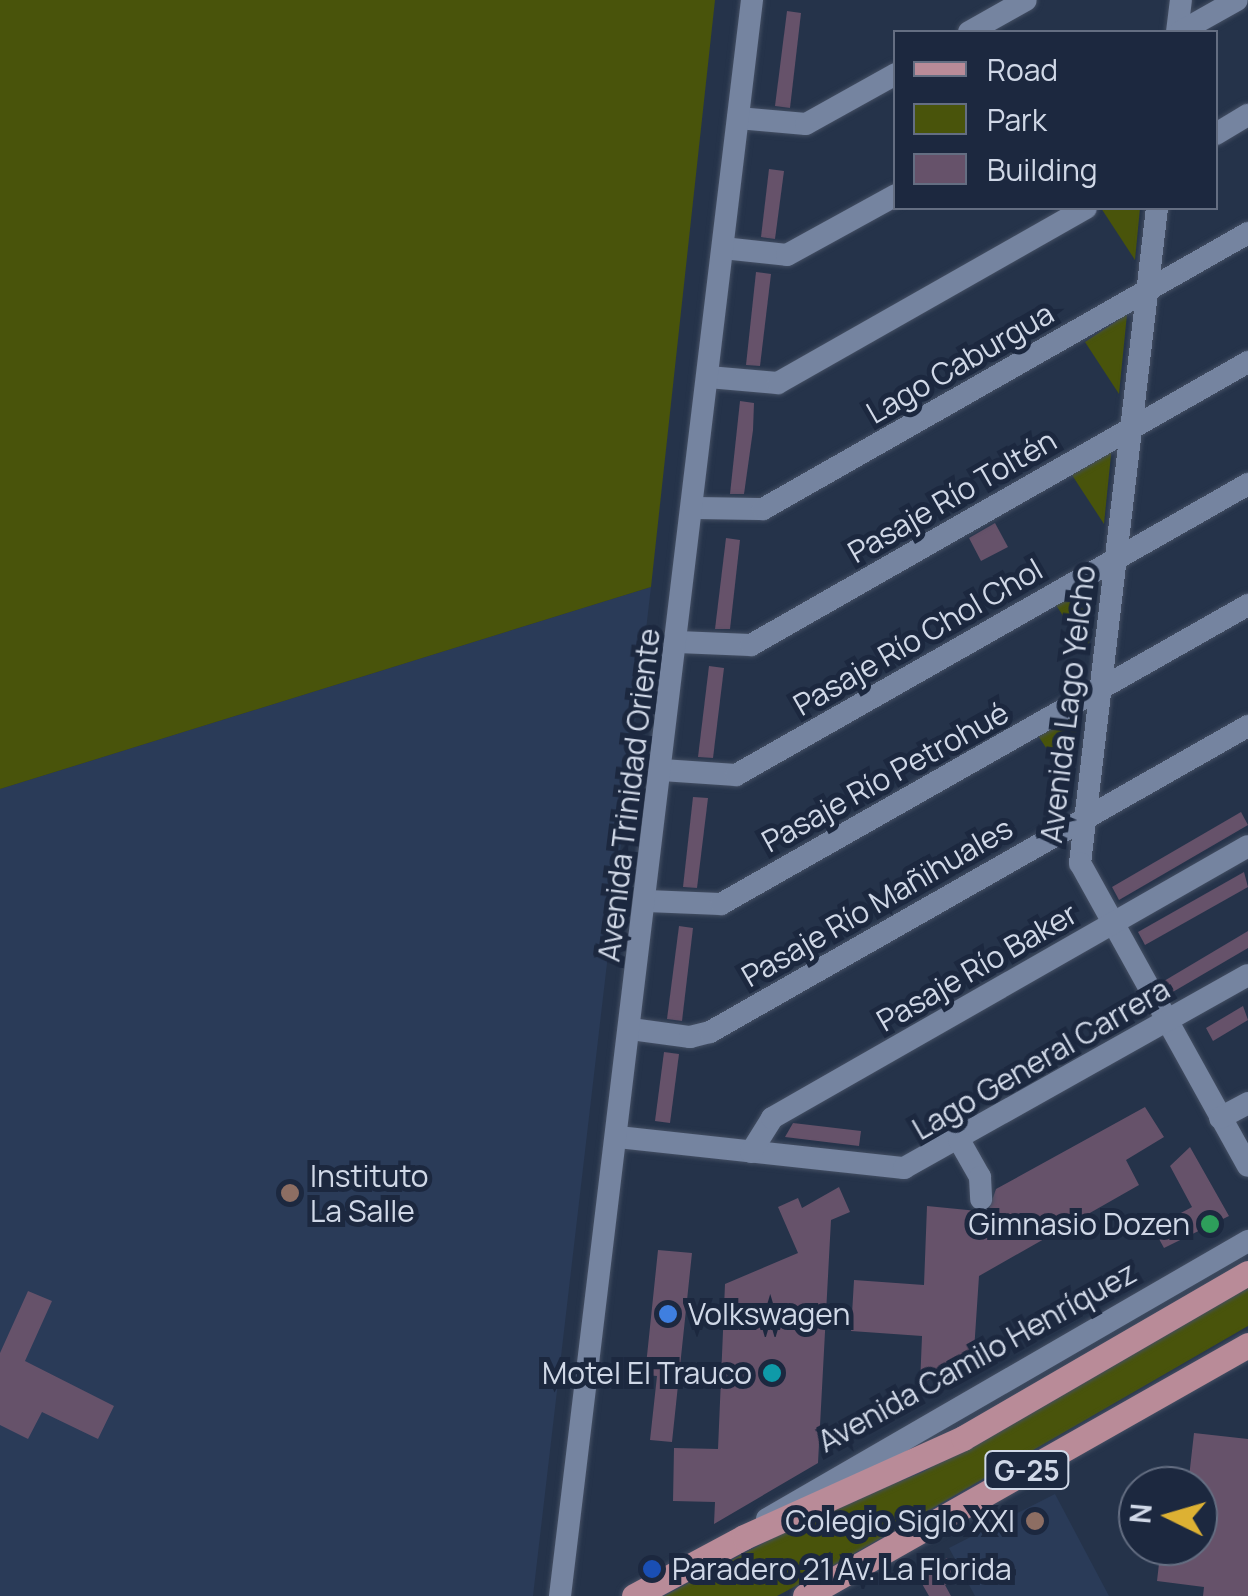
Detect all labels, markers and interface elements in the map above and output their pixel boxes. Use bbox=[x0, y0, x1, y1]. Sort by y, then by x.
legend bbox=[893, 30, 1218, 210]
text: Road bbox=[987, 49, 1058, 90]
text: Park bbox=[987, 99, 1047, 140]
text: Building bbox=[987, 149, 1098, 190]
street label: Lago Caburgua bbox=[860, 295, 1060, 431]
street label: Pasaje Río Toltén bbox=[842, 422, 1062, 570]
street label: Pasaje Río Chol Chol bbox=[787, 551, 1049, 723]
street label: Avenida Lago Yelcho bbox=[1033, 563, 1103, 845]
street label: Avenida Trinidad Oriente bbox=[591, 626, 667, 964]
street label: Pasaje Río Petrohué bbox=[755, 694, 1015, 860]
street label: Pasaje Río Mañihuales bbox=[735, 810, 1019, 994]
street label: Pasaje Río Baker bbox=[870, 895, 1084, 1039]
street label: Lago General Carrera bbox=[906, 971, 1176, 1147]
place label: Instituto La Salle bbox=[310, 1158, 429, 1228]
marker: Instituto La Salle bbox=[279, 1182, 301, 1204]
place label: Gimnasio Dozen bbox=[969, 1206, 1190, 1242]
marker: Gimnasio Dozen bbox=[1199, 1213, 1221, 1235]
street label: Avenida Camilo Henríquez bbox=[812, 1254, 1142, 1460]
place label: Volkswagen bbox=[688, 1296, 850, 1332]
marker: Volkswagen bbox=[657, 1303, 679, 1325]
place label: Motel El Trauco bbox=[542, 1355, 752, 1391]
marker: Motel El Trauco bbox=[761, 1362, 783, 1384]
road number: G-25 bbox=[982, 1447, 1072, 1493]
north arrow bbox=[1118, 1466, 1218, 1566]
text: N bbox=[1120, 1502, 1160, 1525]
place label: Colegio Siglo XXI bbox=[785, 1503, 1015, 1539]
marker: Colegio Siglo XXI bbox=[1024, 1510, 1046, 1532]
place label: Paradero 21 Av. La Florida bbox=[672, 1551, 1012, 1587]
marker: Paradero 21 Av. La Florida bbox=[641, 1558, 663, 1580]

